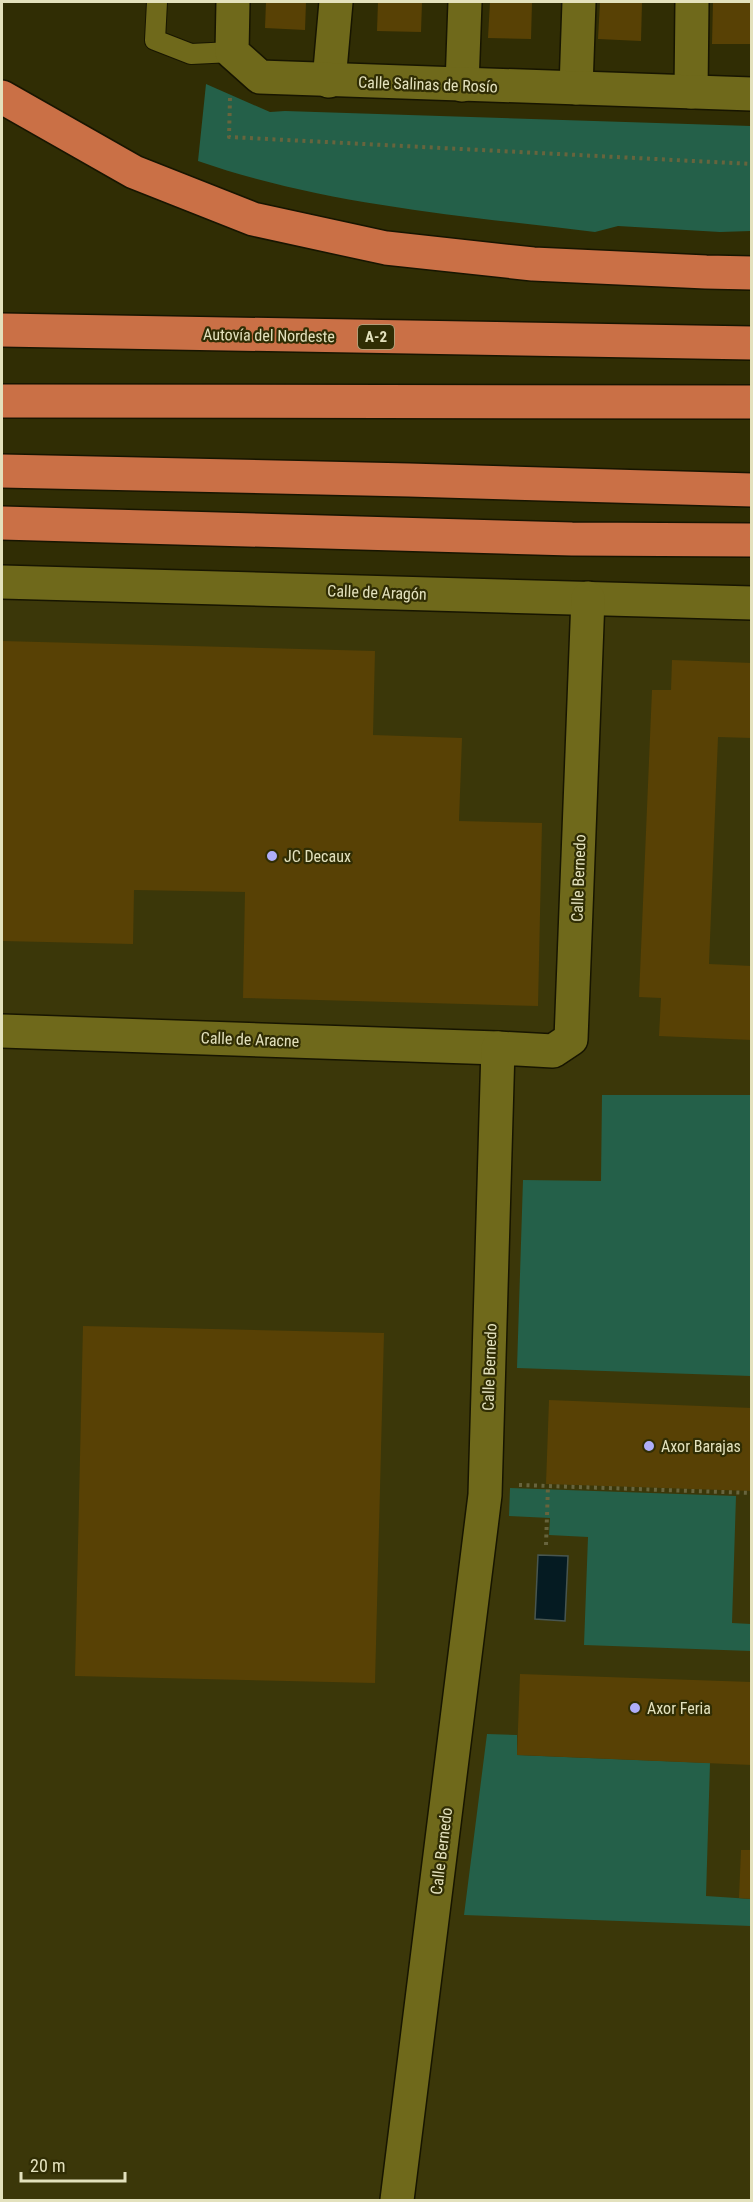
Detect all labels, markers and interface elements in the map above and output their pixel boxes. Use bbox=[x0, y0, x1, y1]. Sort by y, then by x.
street label: Calle Salinas de Rosío bbox=[358, 73, 498, 96]
street label: Autovía del Nordeste bbox=[203, 325, 335, 346]
road number: A-2 bbox=[358, 325, 394, 349]
street label: Calle de Aragón bbox=[327, 581, 427, 604]
street label: Calle Bernedo bbox=[567, 834, 590, 922]
place label: JC Decaux bbox=[284, 847, 351, 866]
marker: JC Decaux bbox=[265, 849, 279, 863]
street label: Calle de Aracne bbox=[200, 1028, 300, 1051]
street label: Calle Bernedo bbox=[478, 1323, 501, 1411]
place label: Axor Barajas bbox=[661, 1437, 741, 1456]
marker: Axor Barajas bbox=[642, 1439, 656, 1453]
place label: Axor Feria bbox=[647, 1699, 711, 1718]
marker: Axor Feria bbox=[628, 1701, 642, 1715]
street label: Calle Bernedo bbox=[427, 1806, 456, 1896]
scale bar bbox=[21, 2145, 124, 2183]
text: 20 m bbox=[30, 2155, 65, 2176]

